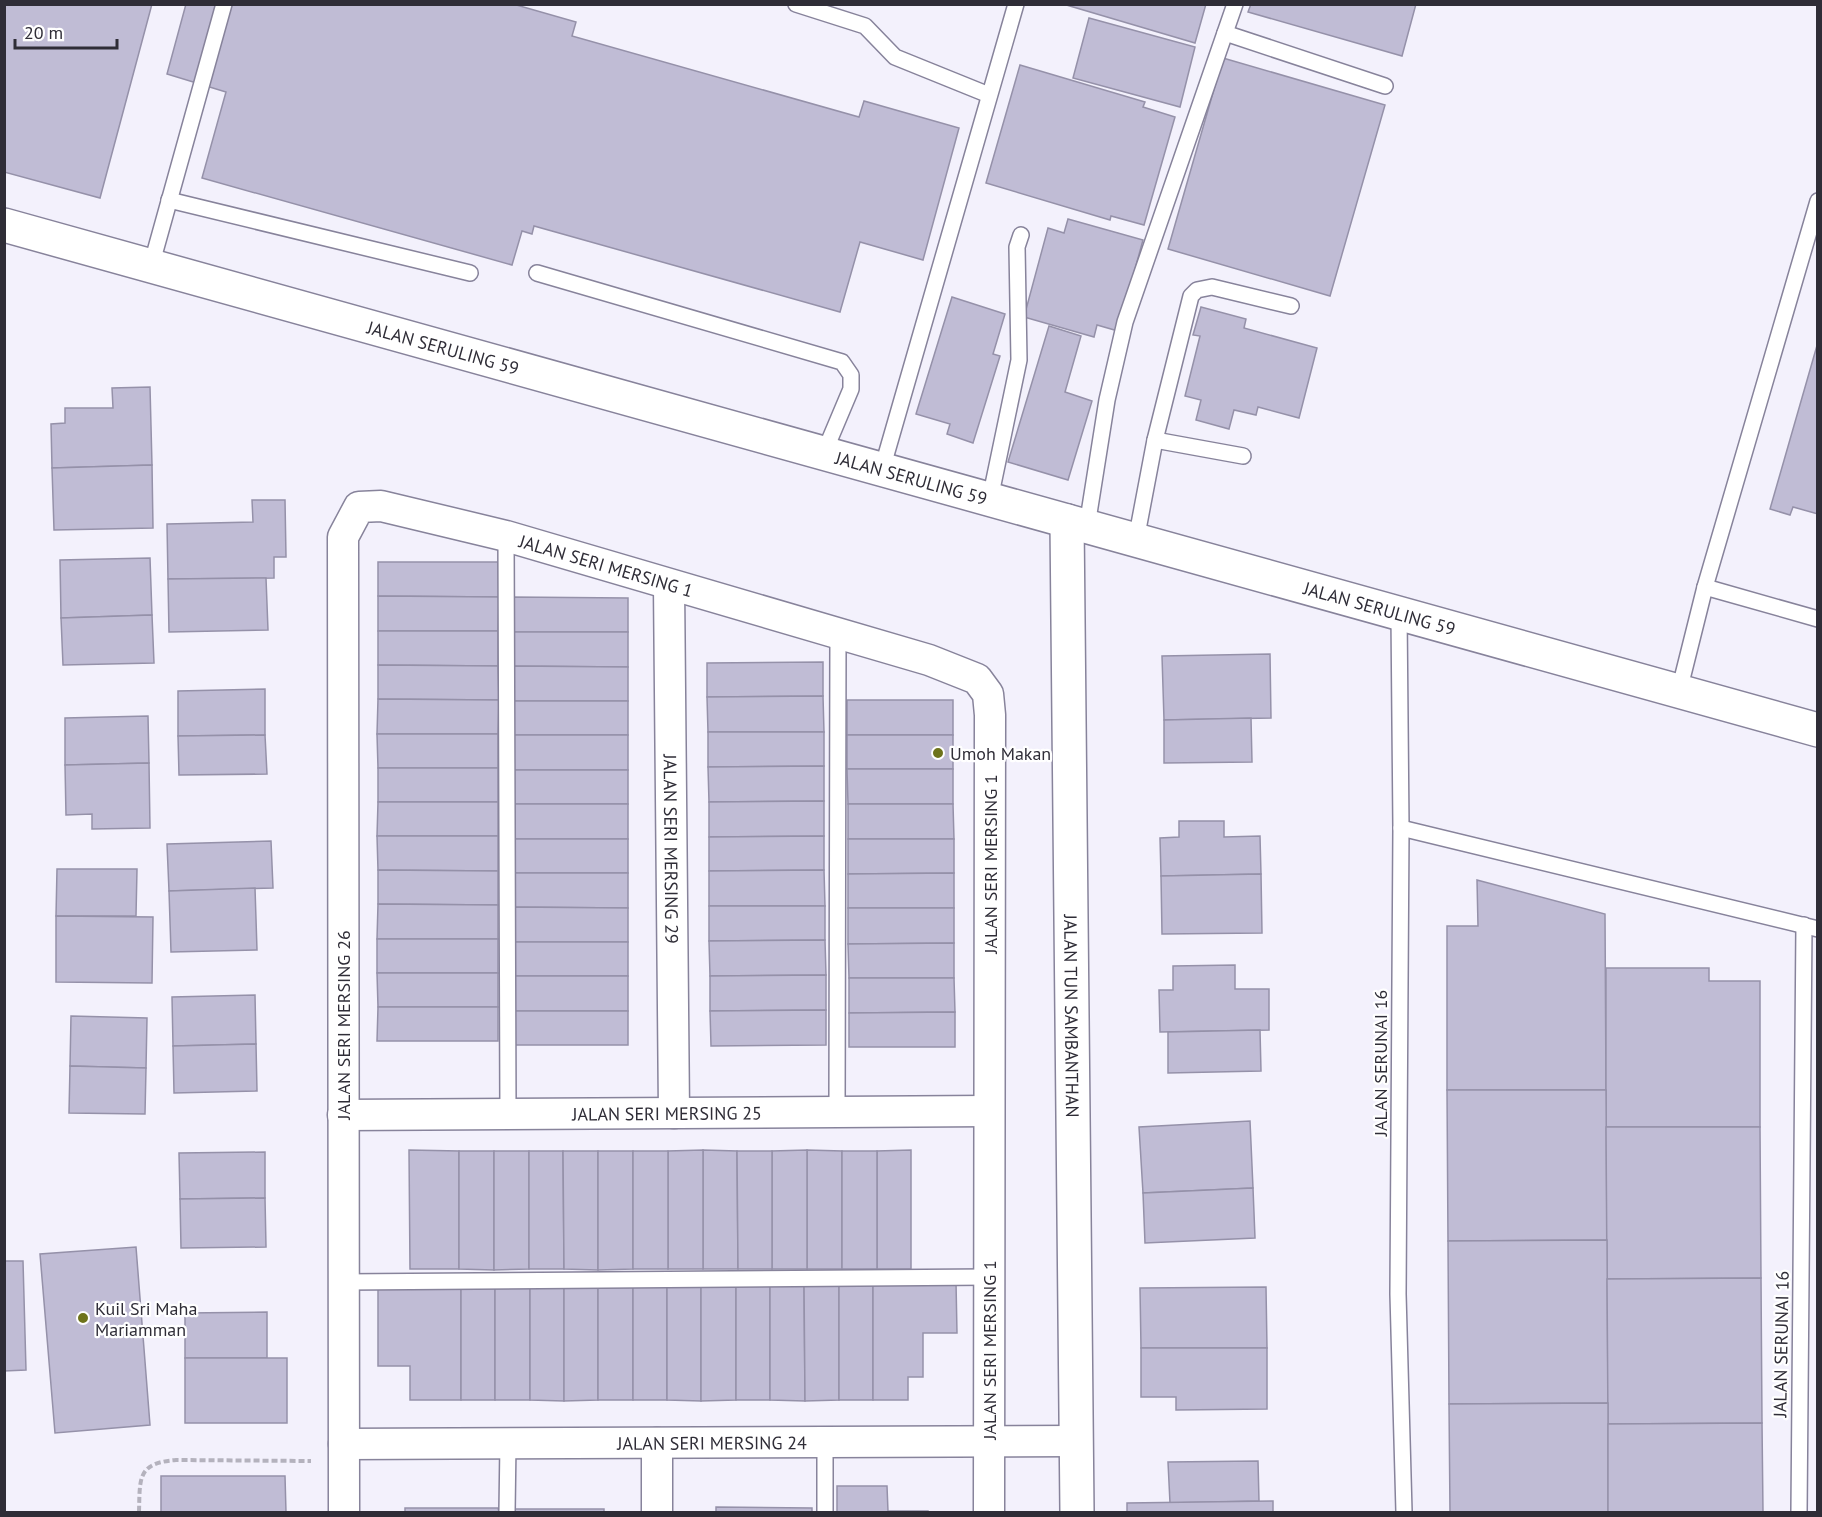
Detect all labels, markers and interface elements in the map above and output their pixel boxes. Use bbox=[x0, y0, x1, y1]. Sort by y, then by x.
scale bar bbox=[15, 12, 117, 50]
text: 20 m bbox=[24, 21, 63, 44]
street label: JALAN SERULING 59 bbox=[364, 315, 522, 379]
street label: JALAN SERULING 59 bbox=[832, 445, 990, 510]
street label: JALAN SERI MERSING 1 bbox=[516, 529, 696, 602]
street label: JALAN SERULING 59 bbox=[1300, 576, 1458, 640]
place label: Umoh Makan bbox=[950, 742, 1051, 765]
marker: Umoh Makan bbox=[931, 746, 945, 760]
street label: JALAN SERI MERSING 29 bbox=[659, 753, 684, 944]
street label: JALAN SERI MERSING 1 bbox=[979, 774, 1002, 955]
street label: JALAN TUN SAMBANTHAN bbox=[1059, 913, 1085, 1118]
street label: JALAN SERI MERSING 26 bbox=[332, 930, 355, 1121]
street label: JALAN SERUNAI 16 bbox=[1369, 990, 1392, 1137]
street label: JALAN SERI MERSING 25 bbox=[571, 1101, 762, 1125]
street label: JALAN SERI MERSING 1 bbox=[978, 1260, 1001, 1441]
street label: JALAN SERUNAI 16 bbox=[1768, 1271, 1794, 1418]
place label: Kuil Sri Maha Mariamman bbox=[95, 1297, 197, 1341]
marker: Kuil Sri Maha Mariamman bbox=[76, 1311, 90, 1325]
street label: JALAN SERI MERSING 24 bbox=[616, 1431, 807, 1454]

